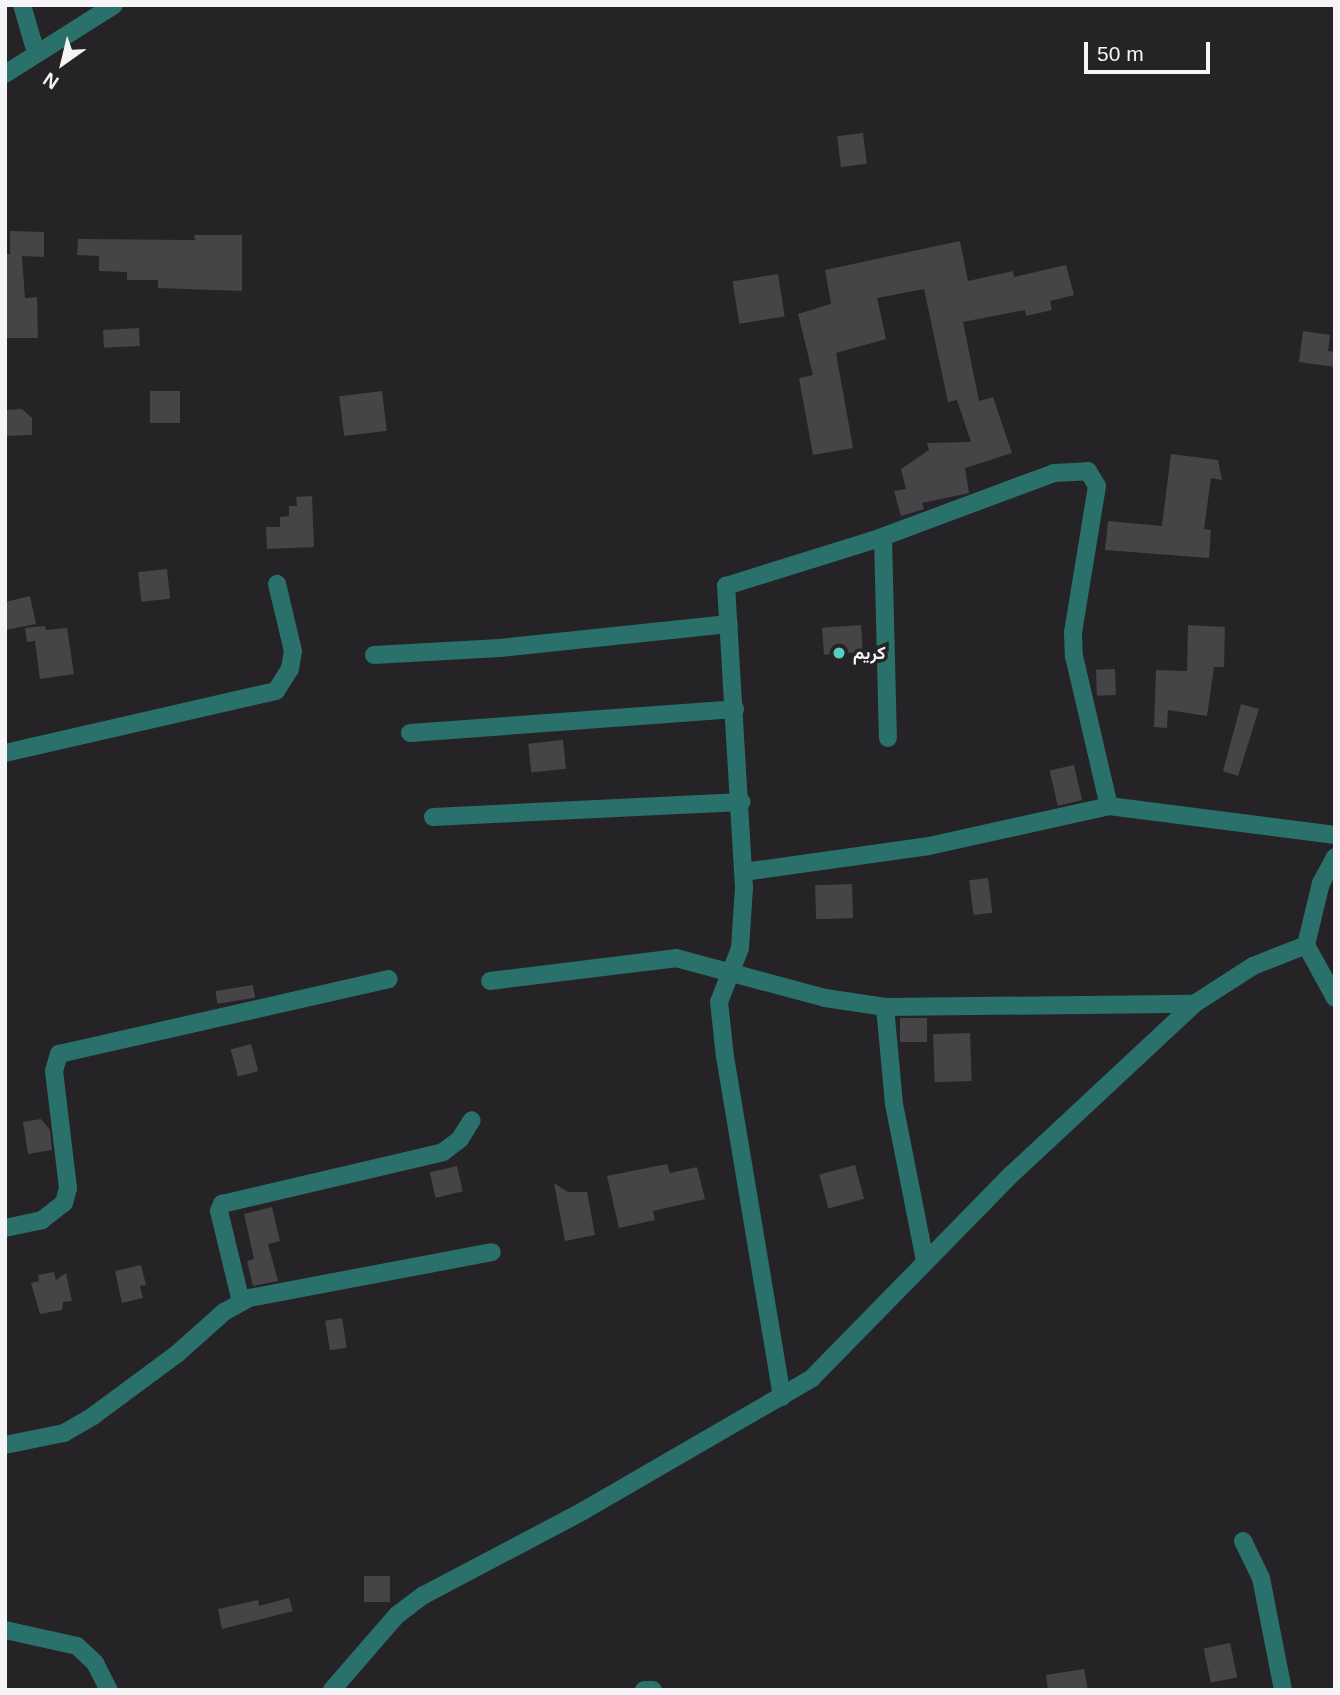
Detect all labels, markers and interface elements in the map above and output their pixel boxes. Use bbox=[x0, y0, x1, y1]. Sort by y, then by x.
north arrow bbox=[28, 28, 98, 98]
scale bar bbox=[1088, 28, 1214, 72]
text: 50 m bbox=[1097, 42, 1144, 65]
text: N bbox=[39, 68, 63, 93]
place label: كريم bbox=[853, 642, 886, 664]
marker: كريم bbox=[831, 645, 847, 661]

